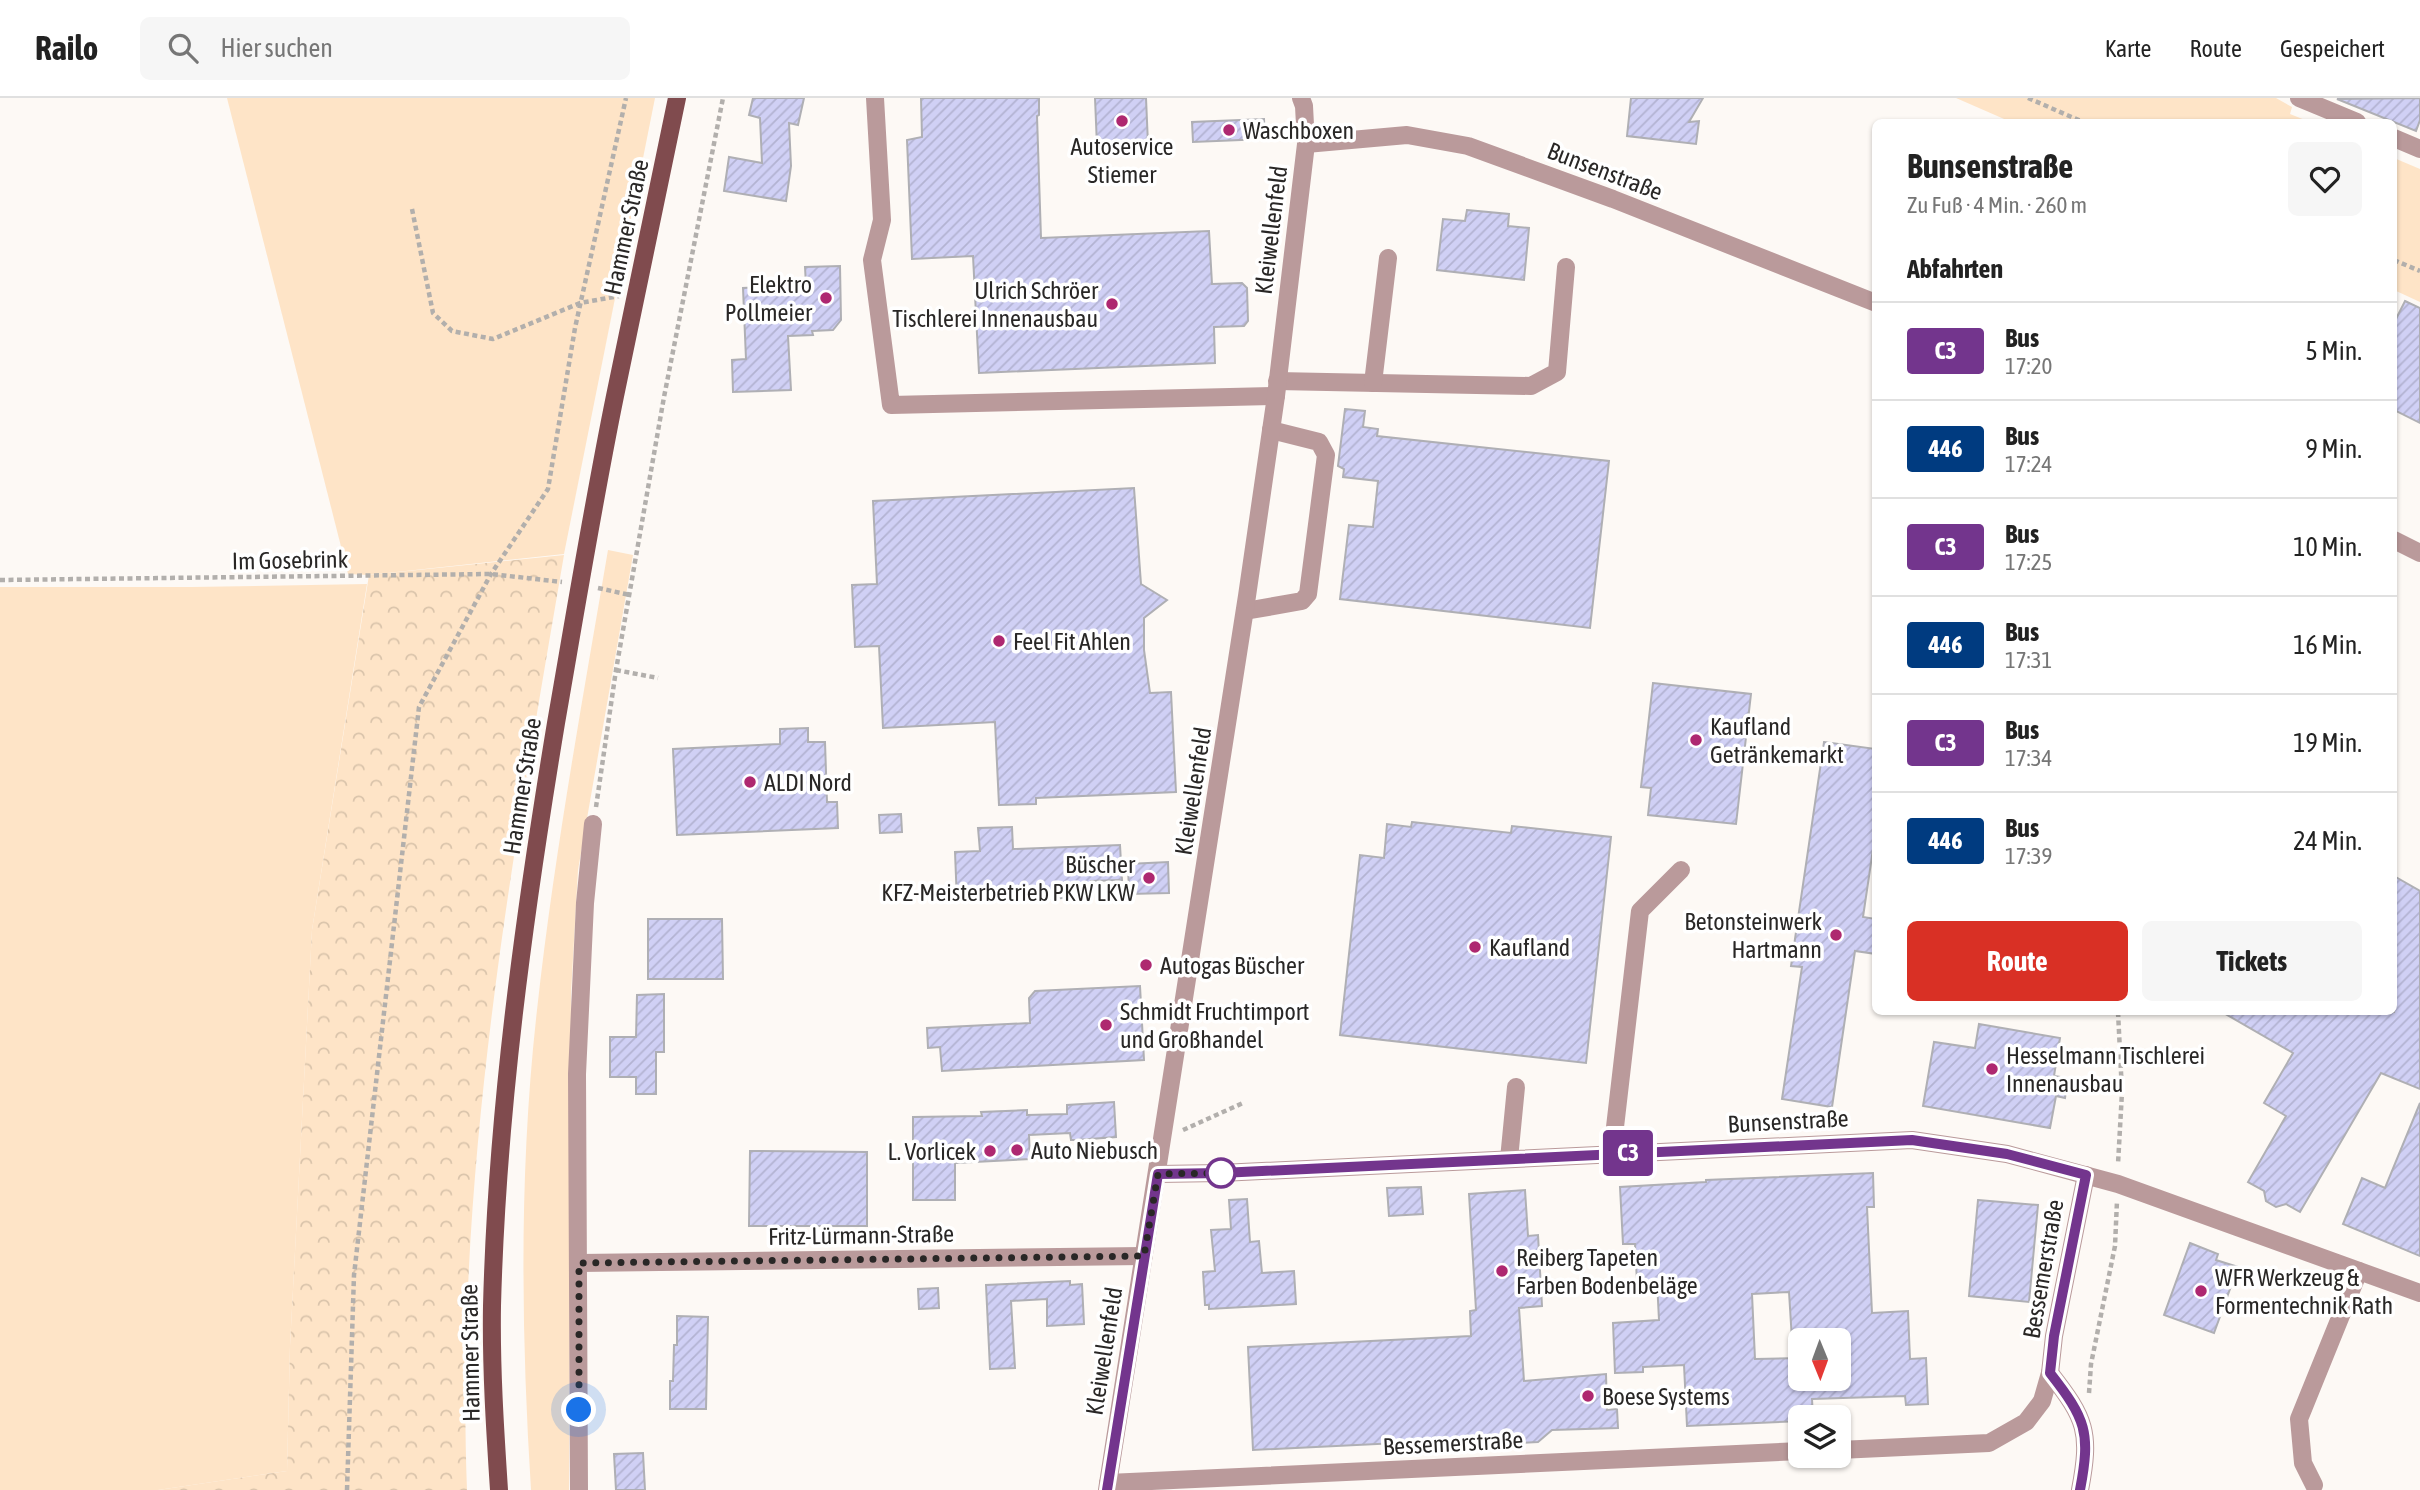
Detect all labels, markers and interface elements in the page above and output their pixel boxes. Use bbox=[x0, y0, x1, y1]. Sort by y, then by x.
search box bbox=[140, 17, 630, 80]
text: Railo bbox=[35, 29, 98, 67]
icon: search bbox=[164, 29, 202, 67]
text: Hier suchen bbox=[220, 33, 333, 63]
text: Karte bbox=[2105, 35, 2151, 62]
text: Route bbox=[2189, 35, 2242, 62]
text: Gespeichert bbox=[2280, 35, 2385, 62]
marker: Autoservice Stiemer bbox=[1114, 113, 1130, 129]
place label: Waschboxen bbox=[1243, 117, 1354, 144]
marker: Waschboxen bbox=[1221, 122, 1237, 138]
place label: Autoservice Stiemer bbox=[1071, 133, 1173, 188]
street label: Bunsenstraße bbox=[1544, 137, 1666, 205]
button: heart bbox=[2288, 142, 2362, 216]
text: Bunsenstraße bbox=[1907, 147, 2073, 185]
street label: Hammer Straße bbox=[598, 157, 654, 297]
street label: Kleiwellenfeld bbox=[1250, 164, 1292, 296]
text: Zu Fuß · 4 Min. · 260 m bbox=[1907, 192, 2087, 218]
text: Abfahrten bbox=[1907, 254, 2003, 284]
place label: Elektro Pollmeier bbox=[725, 271, 813, 326]
place label: Ulrich Schröer Tischlerei Innenausbau bbox=[892, 277, 1099, 332]
marker: Elektro Pollmeier bbox=[818, 290, 834, 306]
marker: Ulrich Schröer Tischlerei Innenausbau bbox=[1104, 296, 1120, 312]
text: Bus bbox=[2005, 323, 2039, 353]
text: 5 Min. bbox=[2306, 336, 2362, 366]
text: C3 bbox=[1934, 337, 1957, 364]
text: 17:20 bbox=[2005, 353, 2052, 379]
text: Bus bbox=[2005, 421, 2039, 451]
text: 9 Min. bbox=[2306, 434, 2362, 464]
text: 446 bbox=[1929, 435, 1962, 462]
text: 17:24 bbox=[2005, 451, 2052, 477]
text: Bus bbox=[2005, 519, 2039, 549]
text: 10 Min. bbox=[2293, 532, 2362, 562]
text: C3 bbox=[1934, 533, 1957, 560]
street label: Im Gosebrink bbox=[232, 545, 349, 575]
text: 17:25 bbox=[2005, 549, 2052, 575]
text: Bus bbox=[2005, 617, 2039, 647]
place label: Feel Fit Ahlen bbox=[1013, 628, 1131, 655]
text: 16 Min. bbox=[2293, 630, 2362, 660]
text: 446 bbox=[1929, 631, 1962, 658]
marker: Feel Fit Ahlen bbox=[991, 633, 1007, 649]
text: 17:31 bbox=[2005, 647, 2052, 673]
place label: Kaufland Getränkemarkt bbox=[1710, 713, 1844, 768]
text: Bus bbox=[2005, 715, 2039, 745]
street label: Hammer Straße bbox=[498, 716, 546, 856]
street label: Kleiwellenfeld bbox=[1170, 725, 1216, 857]
text: 19 Min. bbox=[2293, 728, 2362, 758]
text: C3 bbox=[1934, 729, 1957, 756]
marker: Kaufland Getränkemarkt bbox=[1688, 732, 1704, 748]
text: 17:34 bbox=[2005, 745, 2052, 771]
place label: ALDI Nord bbox=[764, 769, 852, 796]
marker: ALDI Nord bbox=[742, 774, 758, 790]
text: Bus bbox=[2005, 813, 2039, 843]
text: 24 Min. bbox=[2293, 826, 2362, 856]
text: 446 bbox=[1929, 827, 1962, 854]
text: 17:39 bbox=[2005, 843, 2052, 869]
place label: Büscher KFZ-Meisterbetrieb PKW LKW bbox=[881, 851, 1136, 906]
marker: Büscher KFZ-Meisterbetrieb PKW LKW bbox=[1141, 870, 1157, 886]
place label: Betonsteinwerk Hartmann bbox=[1684, 908, 1822, 963]
button: Route bbox=[1907, 921, 2128, 1001]
button: Tickets bbox=[2142, 921, 2362, 1001]
marker: Betonsteinwerk Hartmann bbox=[1828, 927, 1844, 943]
place label: Kaufland bbox=[1489, 934, 1570, 961]
marker: Kaufland bbox=[1467, 939, 1483, 955]
place label: Autogas Büscher bbox=[1160, 952, 1305, 979]
marker: Autogas Büscher bbox=[1138, 957, 1154, 973]
place label: Schmidt Fruchtimport und Großhandel bbox=[1120, 998, 1310, 1053]
marker: Schmidt Fruchtimport und Großhandel bbox=[1098, 1017, 1114, 1033]
place label: Hesselmann Tischlerei Innenausbau bbox=[2006, 1042, 2205, 1097]
marker: Hesselmann Tischlerei Innenausbau bbox=[1984, 1061, 2000, 1077]
street label: Bunsenstraße bbox=[1727, 1104, 1849, 1138]
line badge: C3 bbox=[1596, 1130, 1660, 1176]
place label: Auto Niebusch bbox=[1031, 1137, 1158, 1164]
place label: L. Vorlicek bbox=[888, 1138, 976, 1165]
text: C3 bbox=[1617, 1139, 1639, 1166]
marker: Auto Niebusch bbox=[1009, 1142, 1025, 1158]
marker: L. Vorlicek bbox=[982, 1143, 998, 1159]
unlabelled marker bbox=[1206, 1158, 1236, 1188]
street label: Bessemerstraße bbox=[2017, 1197, 2069, 1341]
street label: Fritz-Lürmann-Straße bbox=[768, 1220, 954, 1250]
place label: Reiberg Tapeten Farben Bodenbeläge bbox=[1516, 1244, 1698, 1299]
marker: Reiberg Tapeten Farben Bodenbeläge bbox=[1494, 1263, 1510, 1279]
place label: WFR Werkzeug & Formentechnik Rath bbox=[2215, 1264, 2393, 1319]
marker: WFR Werkzeug & Formentechnik Rath bbox=[2193, 1283, 2209, 1299]
street label: Hammer Straße bbox=[455, 1284, 485, 1422]
street label: Kleiwellenfeld bbox=[1081, 1285, 1127, 1417]
north arrow bbox=[1788, 1328, 1852, 1391]
map controls bbox=[1788, 1328, 1851, 1468]
place label: Boese Systems bbox=[1602, 1383, 1730, 1410]
marker: Boese Systems bbox=[1580, 1388, 1596, 1404]
your location bbox=[561, 1392, 596, 1427]
button: layers bbox=[1788, 1405, 1851, 1468]
street label: Bessemerstraße bbox=[1382, 1426, 1524, 1460]

